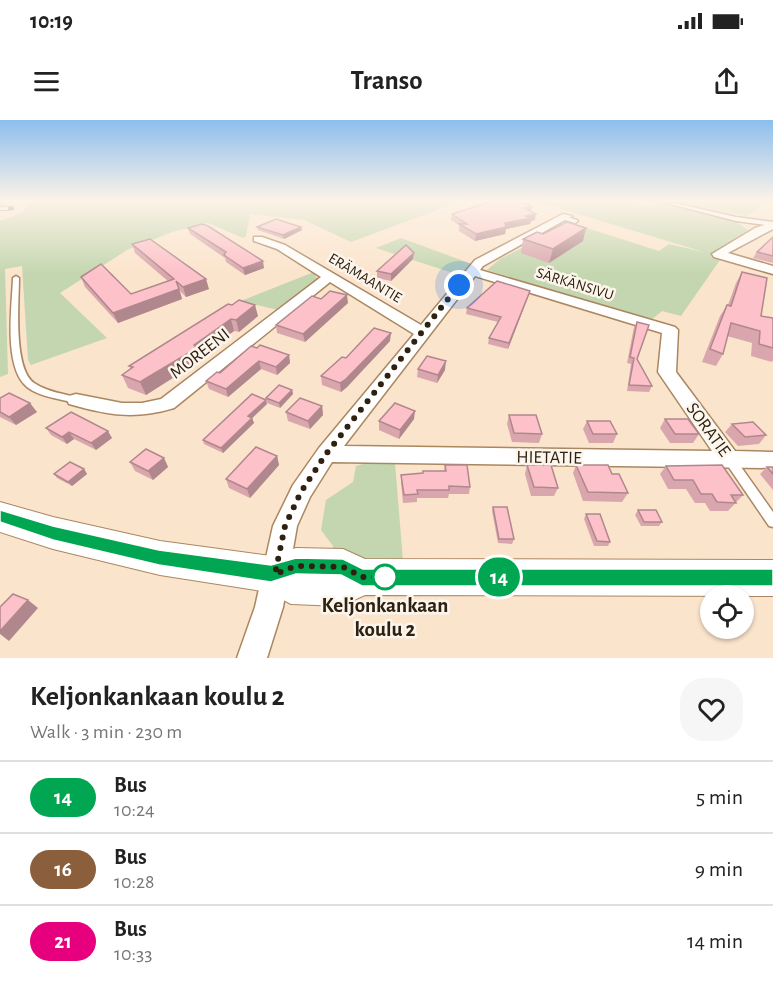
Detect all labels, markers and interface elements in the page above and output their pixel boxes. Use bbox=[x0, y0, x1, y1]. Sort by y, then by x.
text: 10:19 bbox=[30, 10, 73, 32]
icon: menu bbox=[30, 65, 63, 98]
icon: share bbox=[710, 65, 743, 98]
text: Transo bbox=[351, 67, 422, 94]
street label: ERÄMAANTIE bbox=[326, 250, 405, 306]
street label: SÄRKÄNSIVU bbox=[535, 264, 616, 303]
your location bbox=[444, 270, 474, 300]
street label: MOREENI bbox=[167, 325, 233, 383]
street label: SORATIE bbox=[683, 400, 734, 460]
street label: HIETATIE bbox=[516, 448, 582, 468]
line badge: 14 bbox=[472, 558, 526, 596]
marker: Keljonkankaan koulu 2 bbox=[372, 564, 398, 590]
text: 14 bbox=[490, 567, 508, 588]
map controls bbox=[700, 585, 754, 639]
button: locate bbox=[700, 585, 754, 639]
place label: Keljonkankaan koulu 2 bbox=[322, 595, 448, 640]
button: heart bbox=[680, 678, 743, 741]
text: Keljonkankaan koulu 2 bbox=[30, 683, 285, 711]
text: Walk · 3 min · 230 m bbox=[30, 722, 182, 742]
text: Bus bbox=[114, 774, 147, 796]
text: 5 min bbox=[696, 786, 743, 808]
text: 14 bbox=[54, 787, 72, 808]
text: 10:24 bbox=[114, 800, 155, 820]
text: Bus bbox=[114, 846, 147, 868]
text: 9 min bbox=[695, 858, 743, 880]
text: 16 bbox=[54, 859, 72, 880]
text: 10:28 bbox=[114, 872, 155, 892]
text: Bus bbox=[114, 918, 147, 940]
text: 14 min bbox=[687, 930, 743, 952]
text: 21 bbox=[54, 931, 72, 952]
text: 10:33 bbox=[114, 944, 153, 964]

